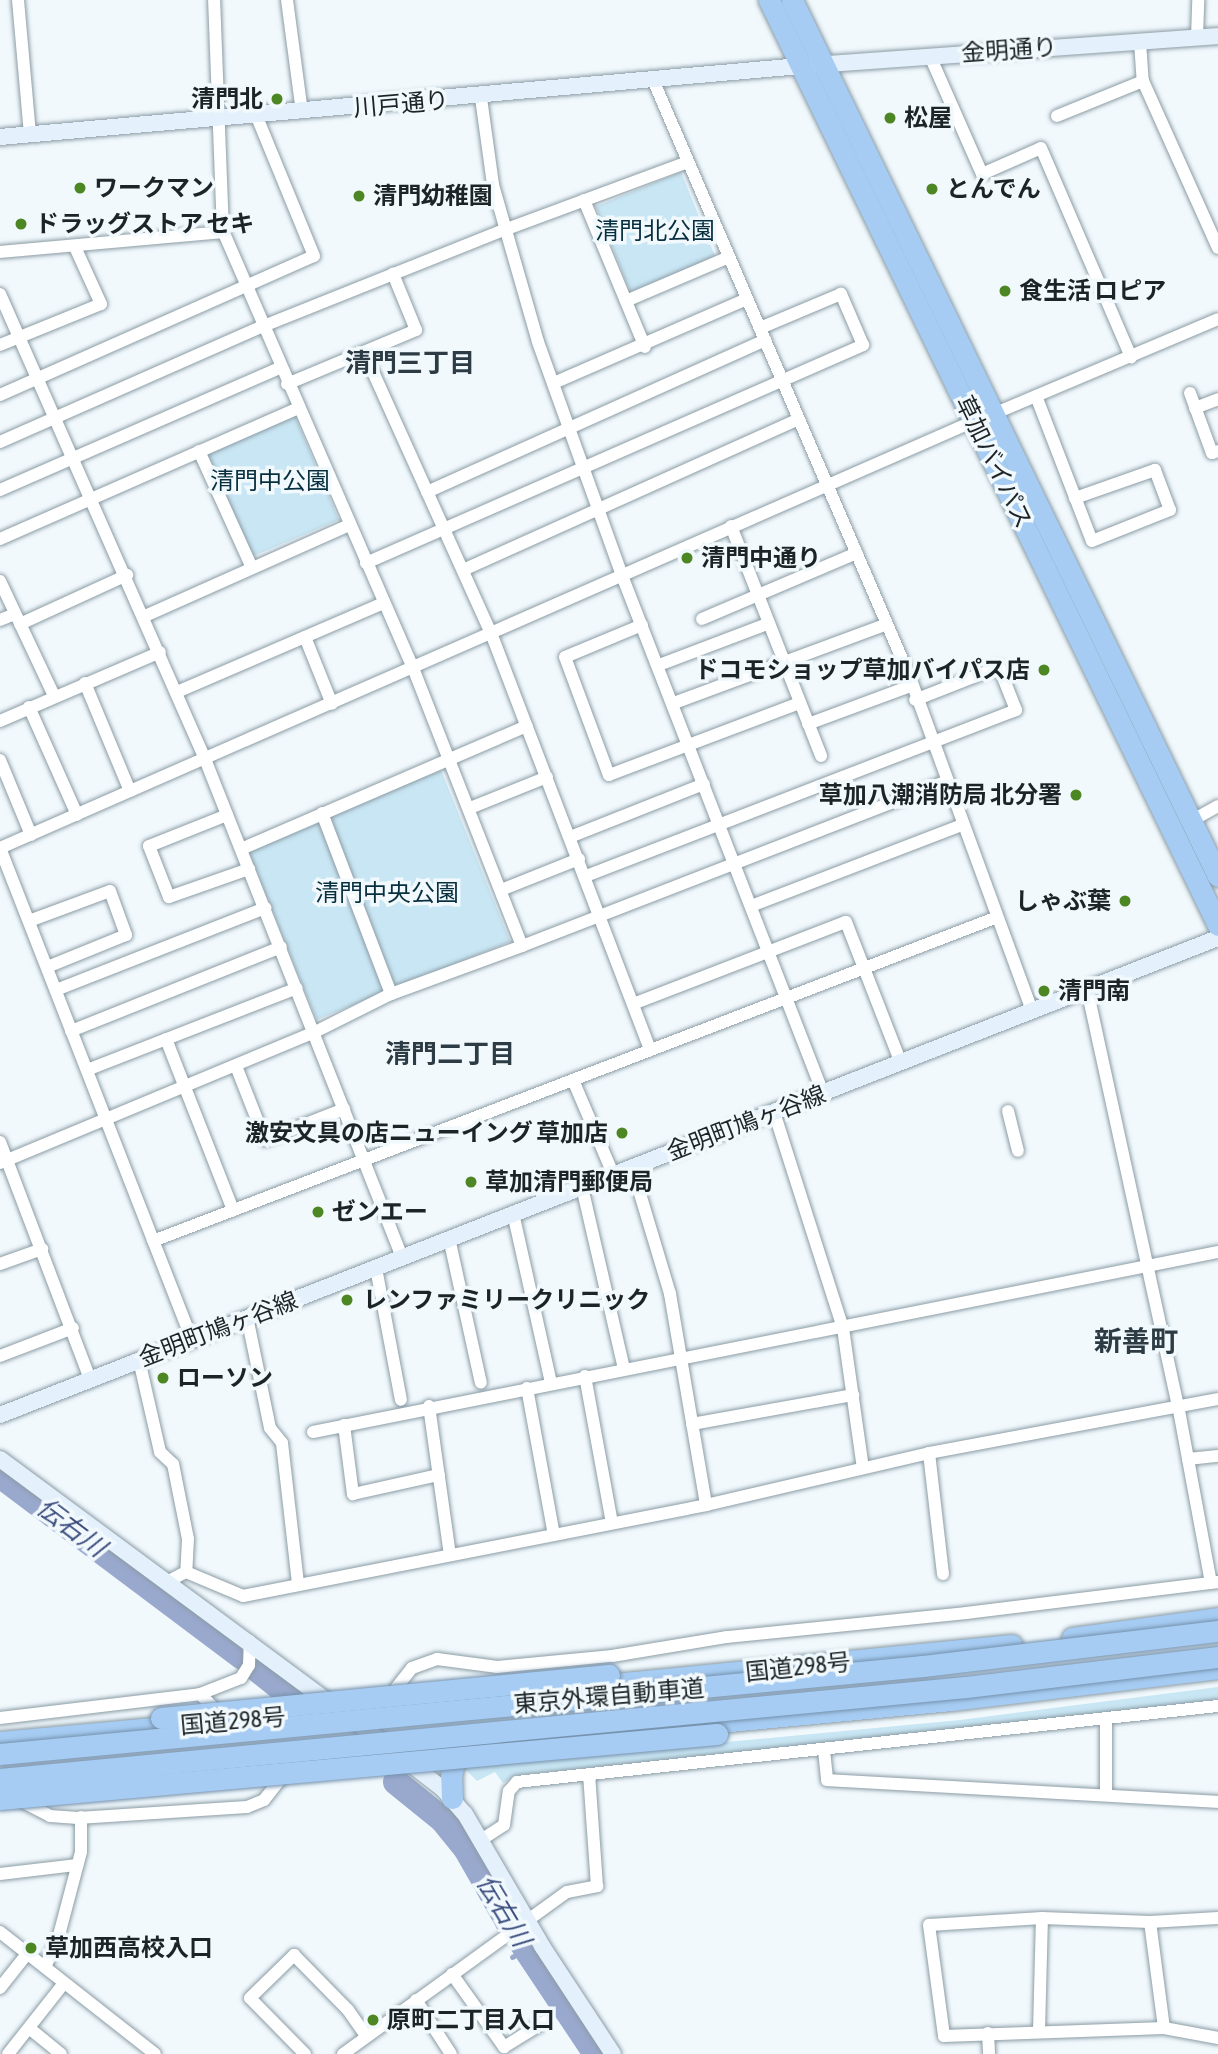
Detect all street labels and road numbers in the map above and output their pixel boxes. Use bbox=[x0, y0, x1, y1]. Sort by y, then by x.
street label: 金明通り bbox=[960, 32, 1058, 68]
street label: 川戸通り bbox=[352, 85, 450, 123]
street label: 草加バイパス bbox=[949, 391, 1039, 533]
street label: 金明町鳩ヶ谷線 bbox=[662, 1079, 830, 1167]
street label: 金明町鳩ヶ谷線 bbox=[134, 1285, 302, 1373]
street label: 国道298号 bbox=[744, 1647, 852, 1687]
street label: 東京外環自動車道 bbox=[512, 1673, 706, 1719]
street label: 国道298号 bbox=[179, 1702, 287, 1740]

